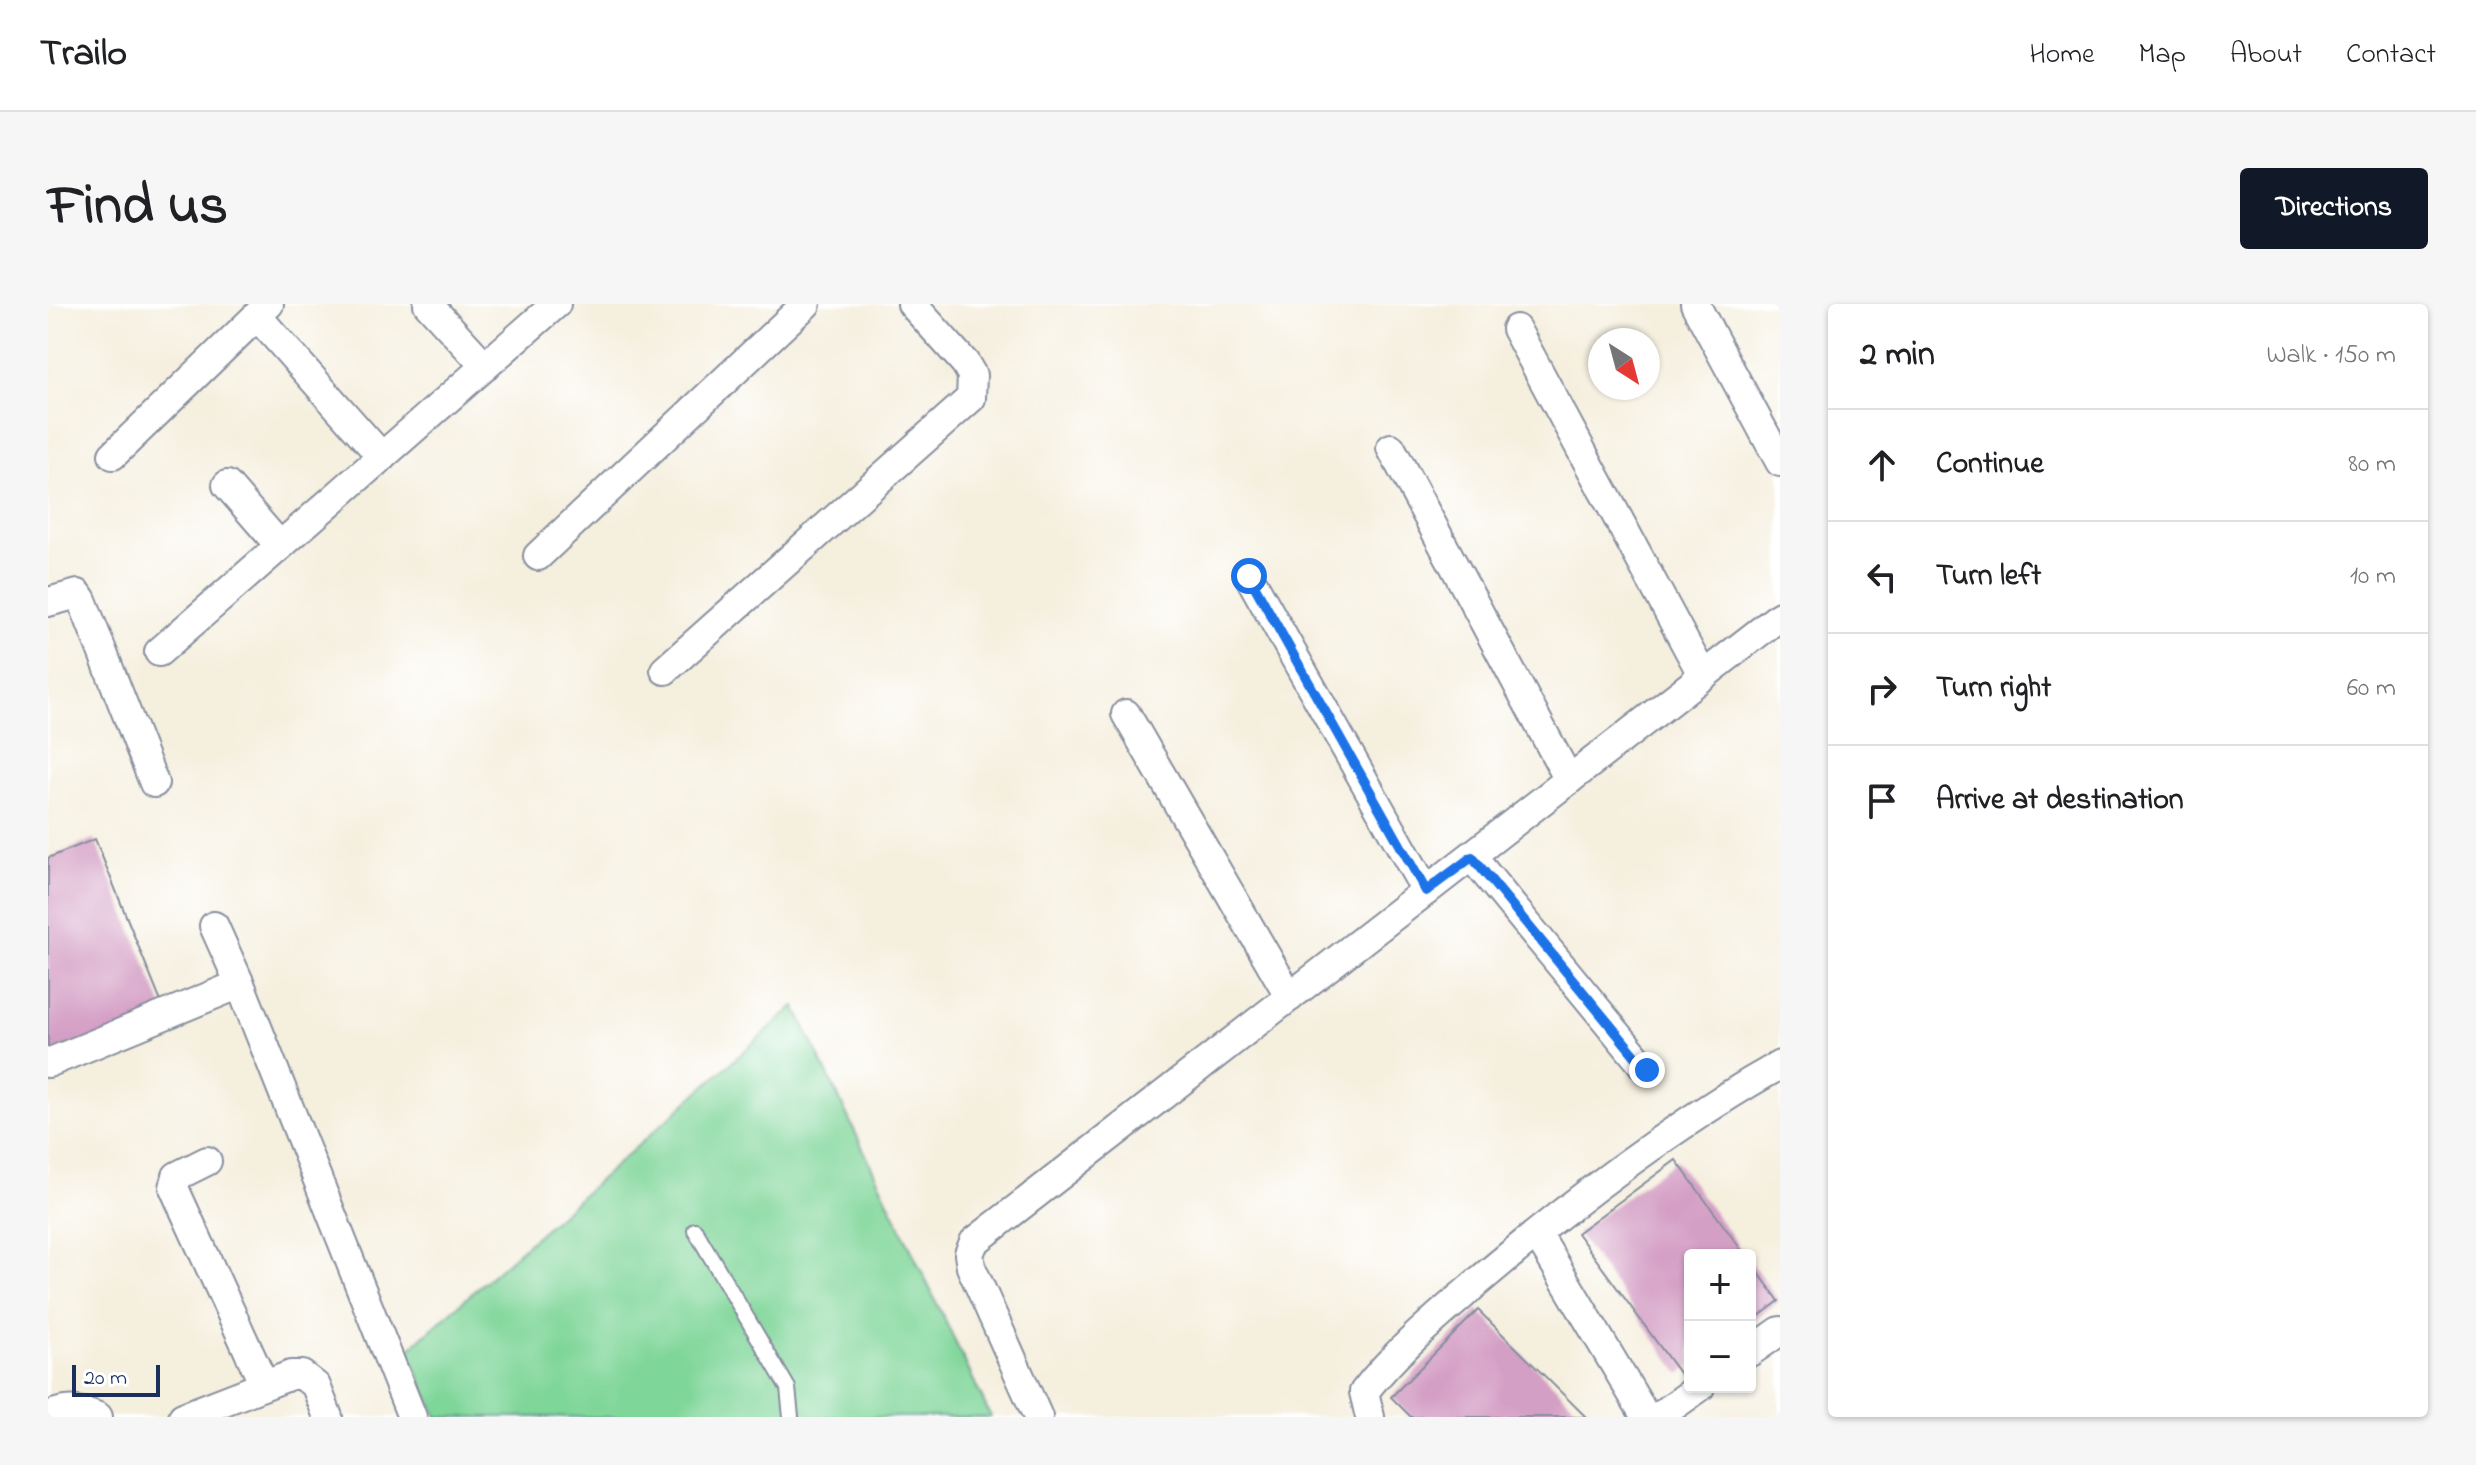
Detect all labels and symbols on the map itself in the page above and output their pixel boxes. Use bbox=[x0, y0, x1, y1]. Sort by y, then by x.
north arrow bbox=[1588, 328, 1660, 400]
route start bbox=[1231, 558, 1267, 594]
route end bbox=[1629, 1052, 1665, 1088]
scale bar bbox=[72, 1361, 160, 1397]

